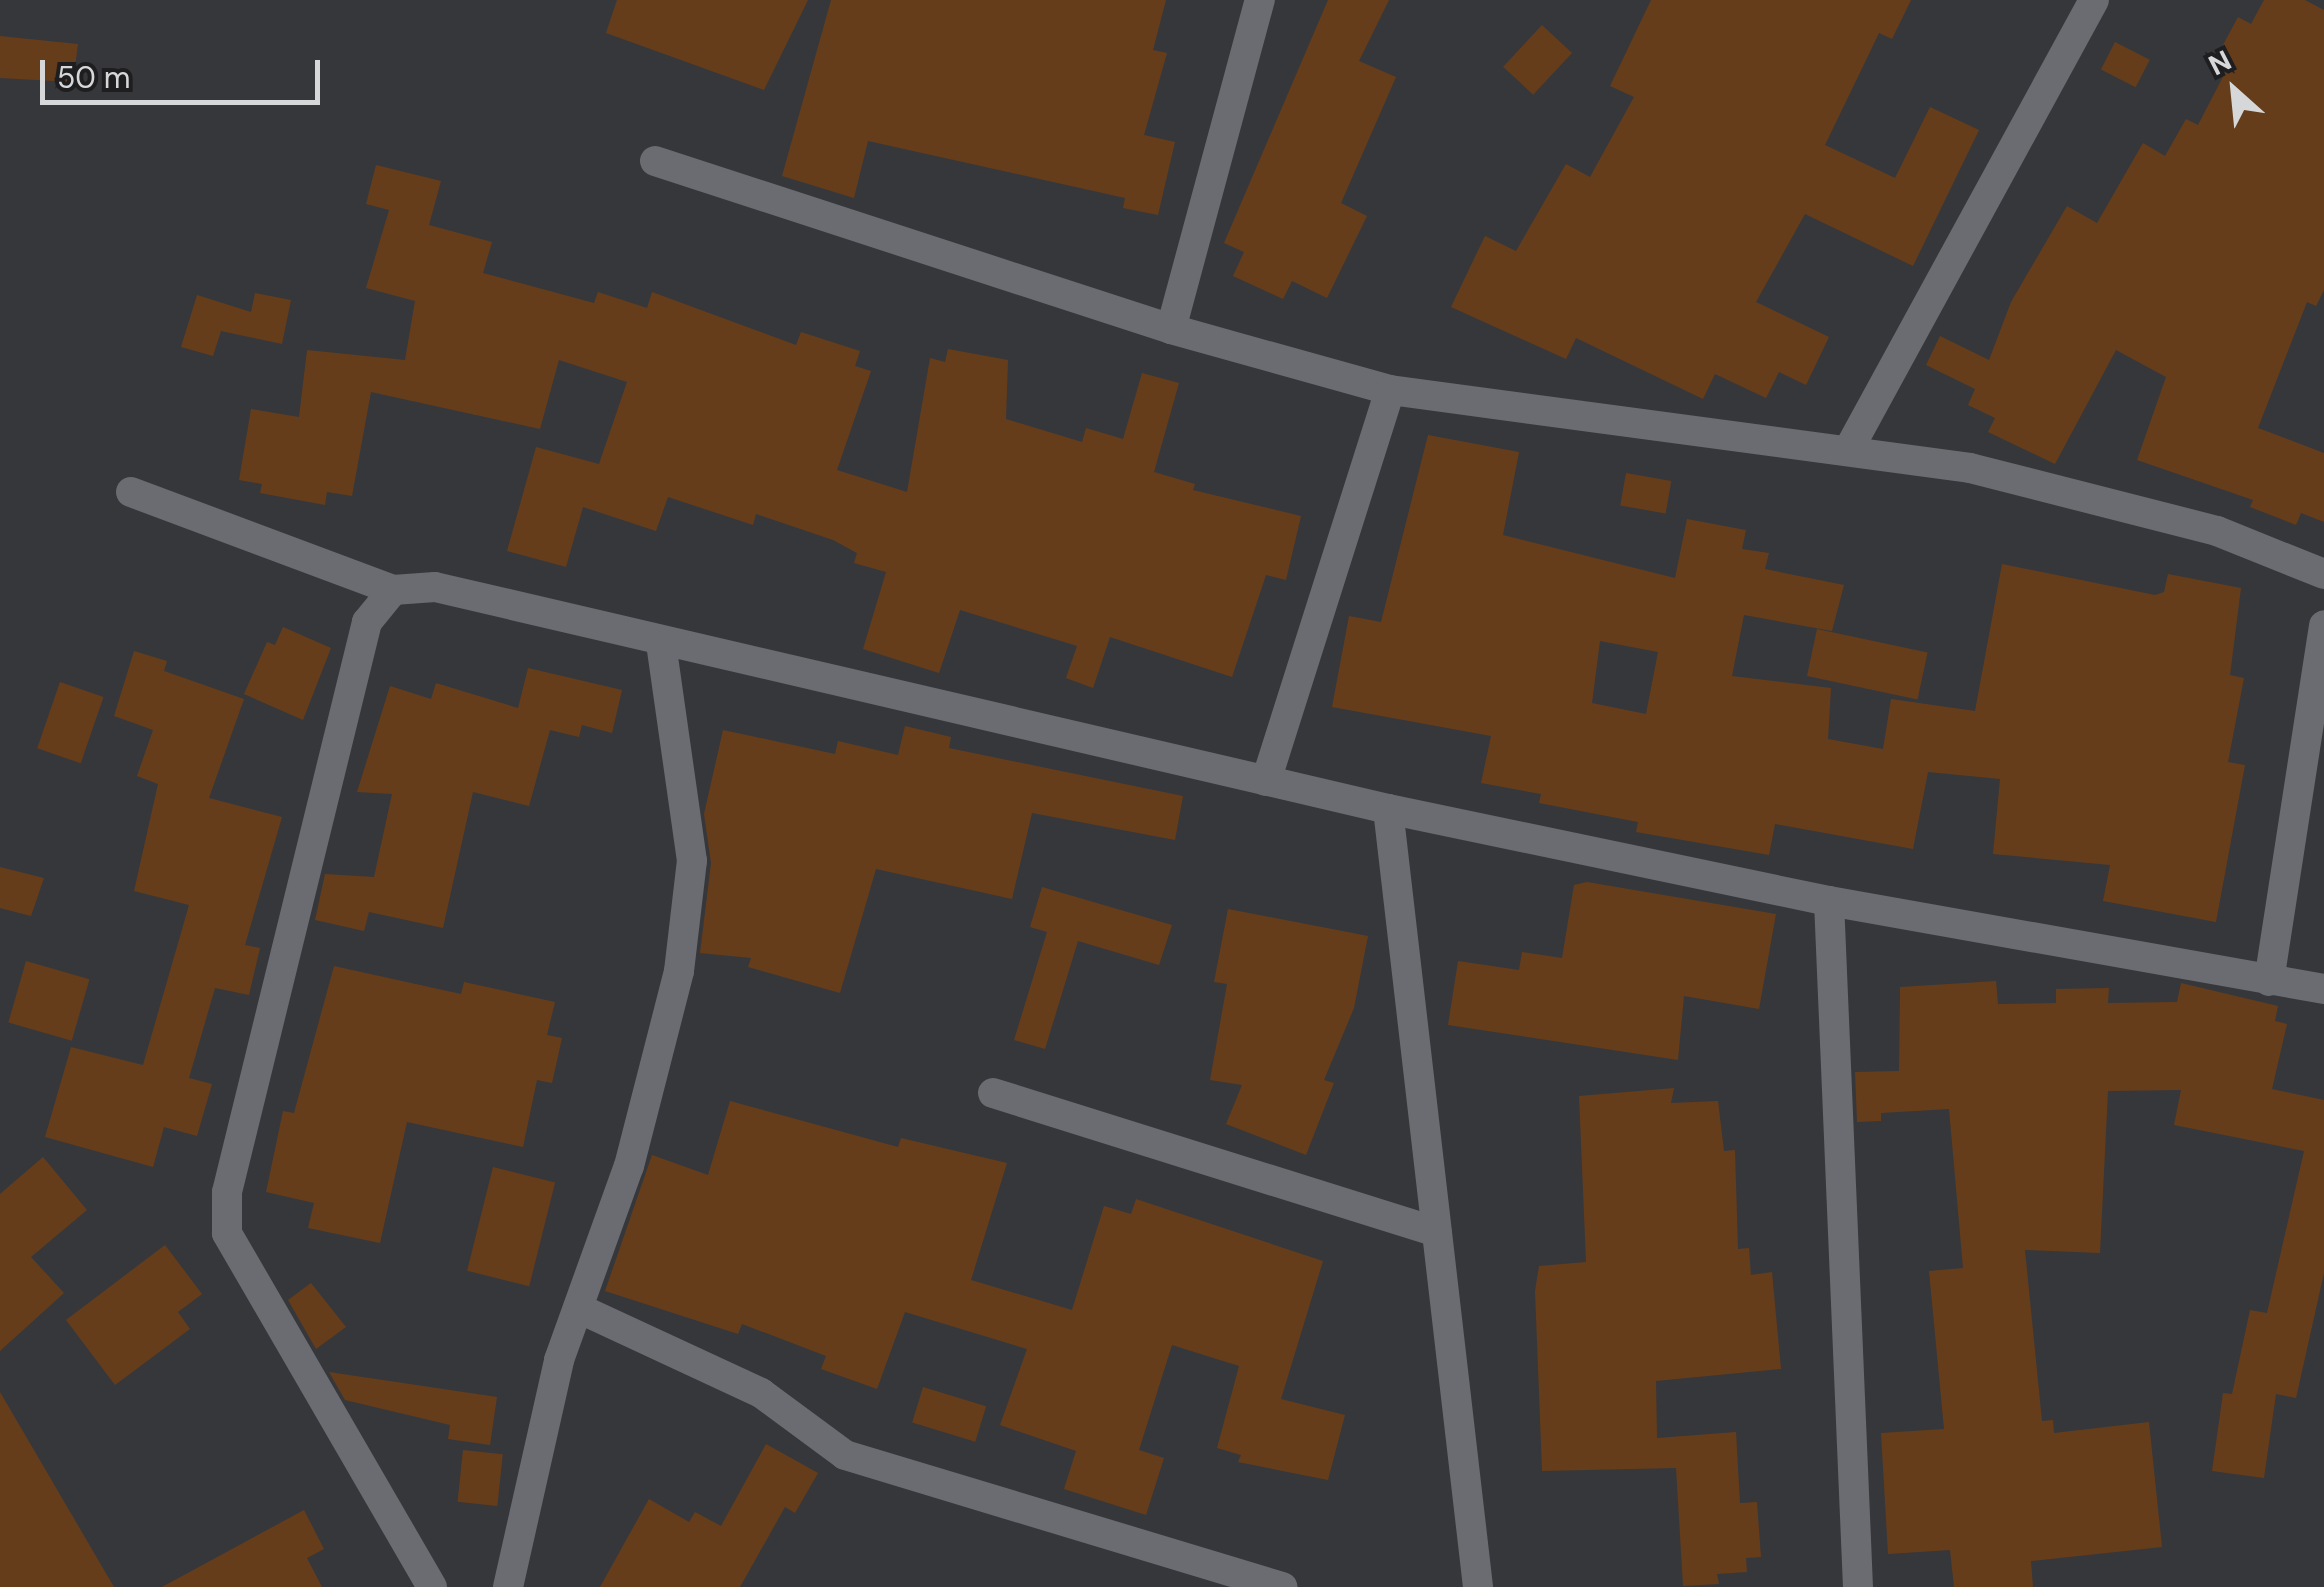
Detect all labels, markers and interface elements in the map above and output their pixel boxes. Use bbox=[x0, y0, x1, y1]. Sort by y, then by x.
scale bar bbox=[45, 40, 325, 102]
north arrow bbox=[2184, 40, 2284, 140]
text: N bbox=[2203, 42, 2238, 84]
text: 50 m bbox=[57, 58, 131, 97]

